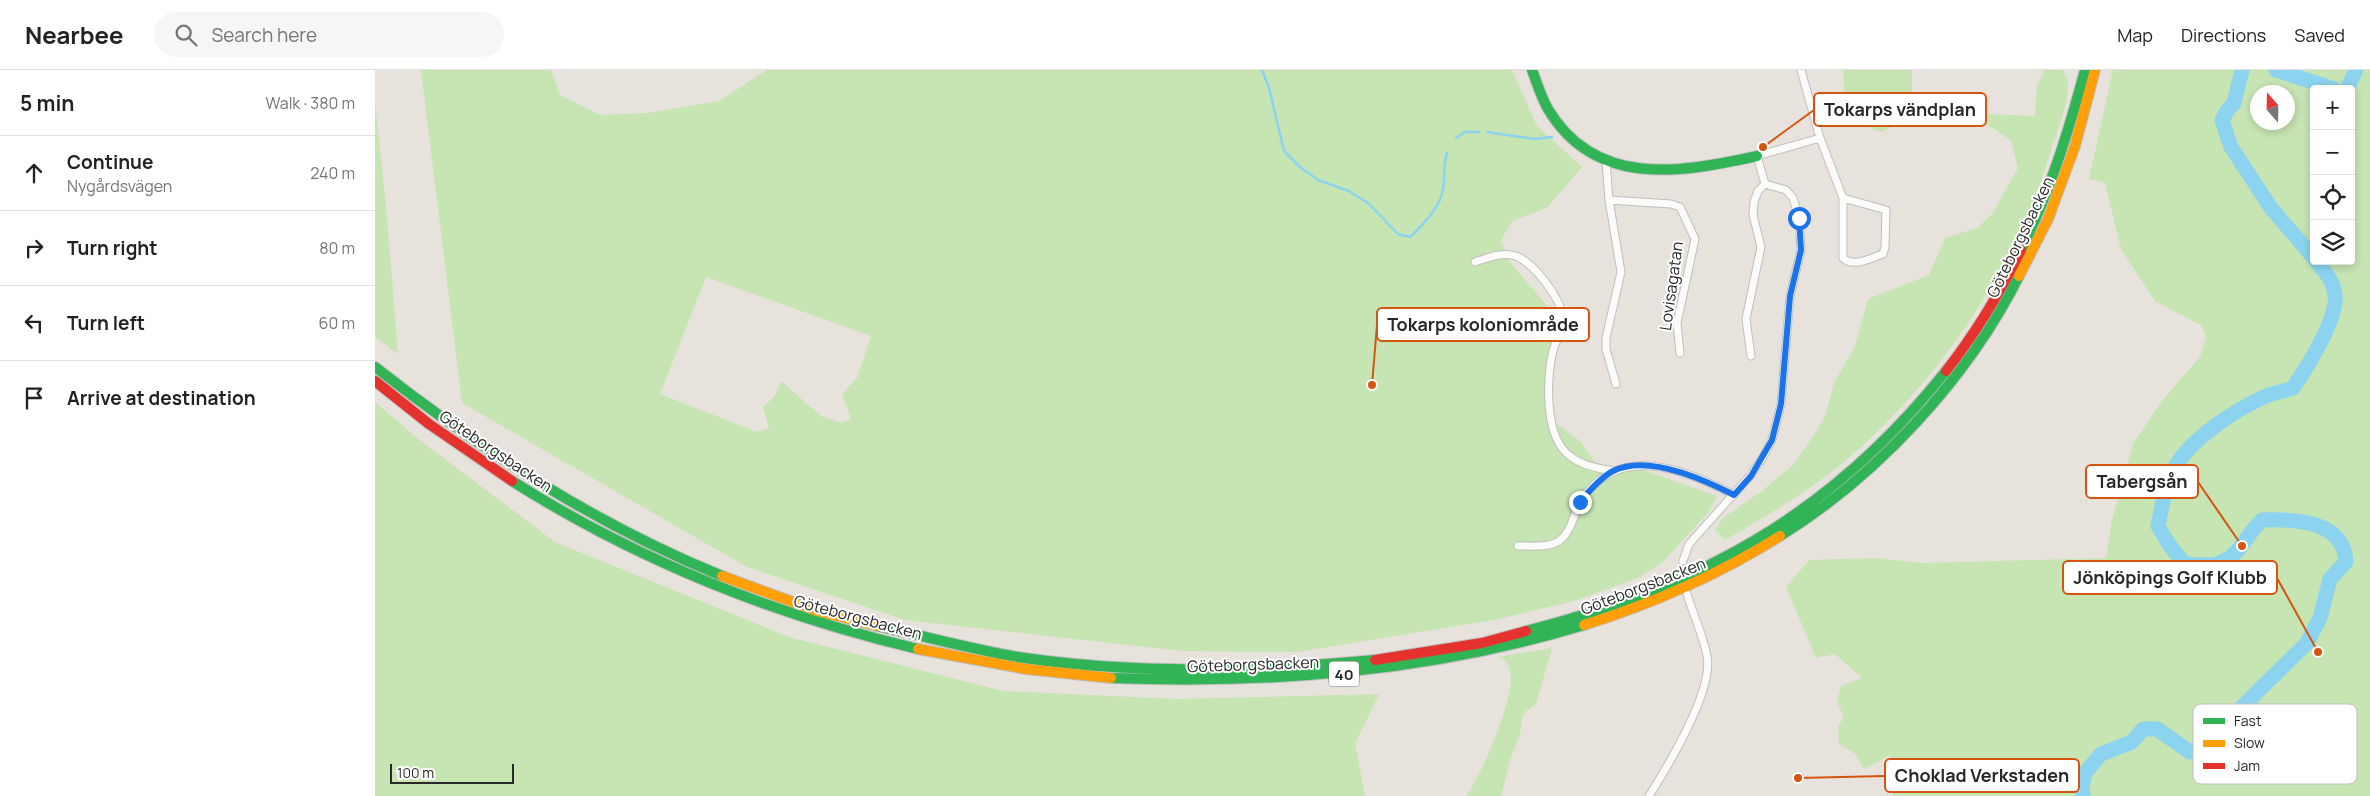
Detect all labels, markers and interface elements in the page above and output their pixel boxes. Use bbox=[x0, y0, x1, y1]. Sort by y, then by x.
search box bbox=[154, 12, 504, 57]
text: Nearbee bbox=[25, 18, 124, 51]
icon: search bbox=[172, 21, 200, 49]
text: Search here bbox=[212, 22, 317, 48]
text: Map bbox=[2117, 23, 2153, 47]
text: Directions bbox=[2181, 23, 2266, 47]
text: Saved bbox=[2294, 23, 2345, 47]
north arrow bbox=[2250, 85, 2295, 130]
map controls bbox=[2310, 85, 2355, 265]
button: + bbox=[2310, 85, 2355, 130]
text: 5 min bbox=[20, 89, 74, 117]
text: Walk · 380 m bbox=[266, 92, 355, 114]
callout: Tokarps vändplan bbox=[1814, 93, 1986, 126]
text: Tokarps vändplan bbox=[1824, 97, 1976, 121]
button: − bbox=[2310, 130, 2355, 175]
text: Continue bbox=[67, 149, 153, 175]
icon: ahead bbox=[20, 159, 48, 187]
text: 240 m bbox=[310, 162, 355, 184]
street label: Göteborgsbacken bbox=[1981, 173, 2059, 301]
text: Nygårdsvägen bbox=[67, 175, 172, 197]
button: locate bbox=[2310, 175, 2355, 220]
route start bbox=[1788, 207, 1811, 230]
button: layers bbox=[2310, 220, 2355, 265]
icon: right bbox=[20, 234, 48, 262]
text: Turn right bbox=[67, 235, 157, 261]
text: 80 m bbox=[319, 237, 355, 259]
street label: Lovisagatan bbox=[1654, 240, 1688, 332]
callout: Tokarps koloniområde bbox=[1377, 308, 1589, 341]
icon: left bbox=[20, 309, 48, 337]
text: Turn left bbox=[67, 310, 145, 336]
text: 60 m bbox=[319, 312, 355, 334]
text: Tokarps koloniområde bbox=[1387, 312, 1579, 336]
icon: arrive bbox=[20, 384, 48, 412]
text: Arrive at destination bbox=[67, 385, 256, 411]
street label: Göteborgsbacken bbox=[435, 405, 557, 497]
callout: Tabergsån bbox=[2086, 465, 2198, 498]
text: Tabergsån bbox=[2096, 469, 2188, 493]
route end bbox=[1569, 491, 1592, 514]
street label: Göteborgsbacken bbox=[1577, 552, 1709, 620]
callout: Jönköpings Golf Klubb bbox=[2063, 561, 2277, 594]
text: Jönköpings Golf Klubb bbox=[2073, 565, 2267, 589]
street label: Göteborgsbacken bbox=[791, 589, 925, 645]
street label: Göteborgsbacken bbox=[1187, 651, 1319, 677]
road number: 40 bbox=[1329, 662, 1359, 686]
legend bbox=[2193, 704, 2357, 784]
text: Fast bbox=[2234, 711, 2262, 730]
text: Slow bbox=[2234, 733, 2265, 752]
text: Jam bbox=[2234, 756, 2260, 775]
callout: Choklad Verkstaden bbox=[1885, 759, 2079, 792]
scale bar bbox=[390, 761, 514, 784]
text: 100 m bbox=[397, 763, 434, 782]
text: Choklad Verkstaden bbox=[1895, 763, 2069, 787]

